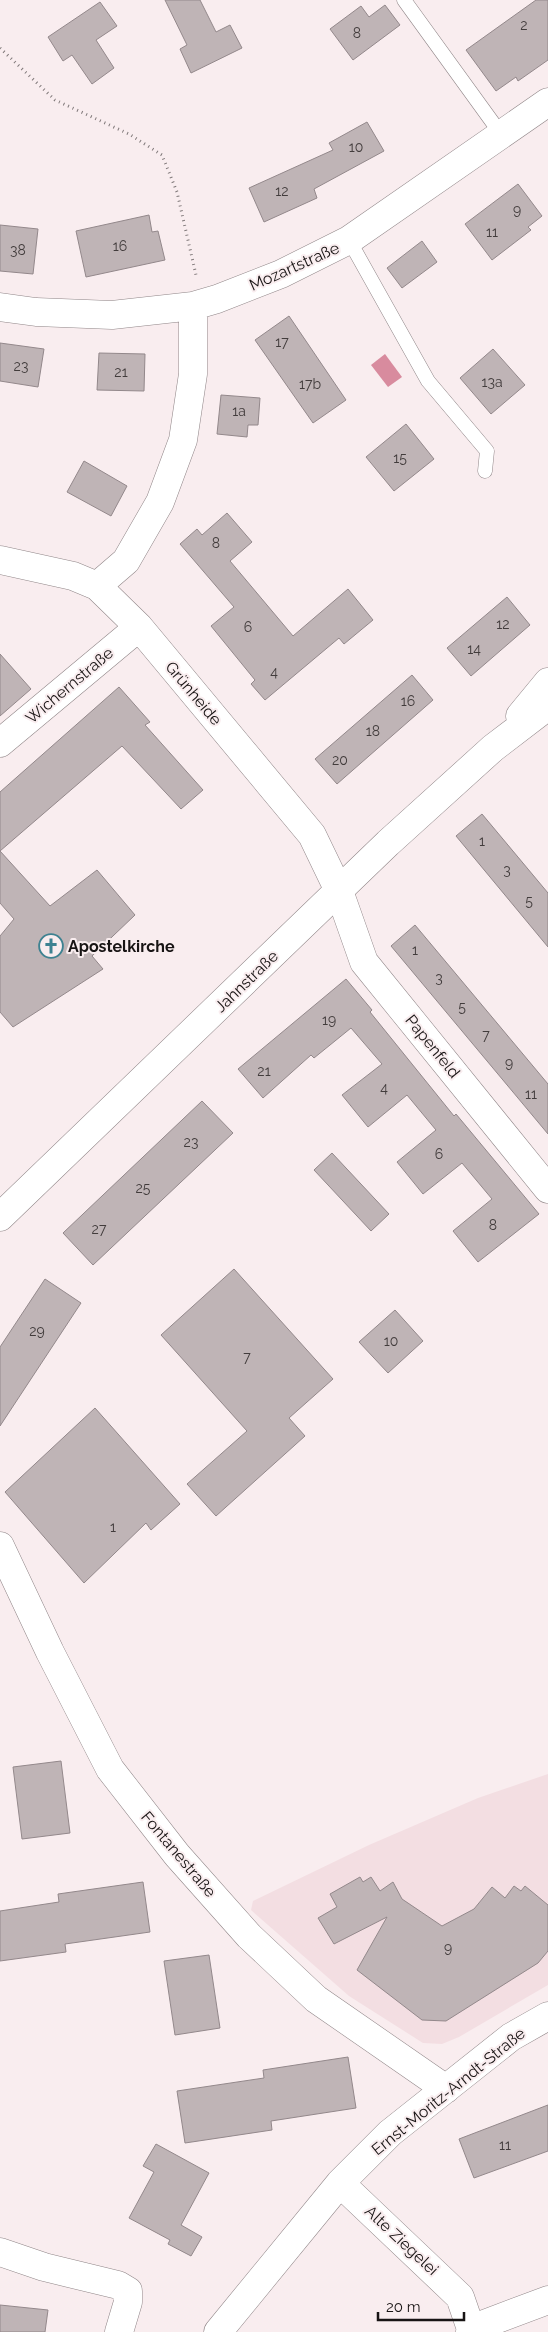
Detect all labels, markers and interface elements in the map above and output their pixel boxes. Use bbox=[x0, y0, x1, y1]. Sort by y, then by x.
house number: 2 bbox=[520, 17, 528, 33]
house number: 8 bbox=[353, 25, 361, 41]
house number: 10 bbox=[349, 139, 363, 155]
house number: 12 bbox=[275, 183, 289, 199]
house number: 9 bbox=[513, 202, 521, 218]
house number: 11 bbox=[486, 224, 498, 240]
house number: 16 bbox=[113, 238, 127, 254]
street label: Mozartstraße bbox=[246, 238, 342, 295]
house number: 38 bbox=[10, 242, 26, 258]
house number: 17 bbox=[275, 334, 289, 350]
house number: 23 bbox=[14, 358, 28, 374]
house number: 21 bbox=[114, 364, 128, 380]
house number: 13a bbox=[481, 374, 503, 390]
house number: 17b bbox=[299, 376, 321, 392]
house number: 1a bbox=[232, 403, 246, 419]
house number: 15 bbox=[393, 450, 407, 466]
house number: 8 bbox=[212, 535, 220, 551]
house number: 12 bbox=[496, 616, 510, 632]
house number: 6 bbox=[244, 619, 252, 635]
house number: 14 bbox=[467, 641, 481, 657]
street label: Wichernstraße bbox=[22, 643, 117, 727]
street label: Grünheide bbox=[161, 658, 226, 729]
house number: 4 bbox=[270, 664, 278, 680]
house number: 16 bbox=[401, 693, 415, 709]
house number: 18 bbox=[366, 723, 380, 739]
house number: 20 bbox=[332, 752, 348, 768]
house number: 1 bbox=[479, 833, 485, 849]
house number: 3 bbox=[503, 862, 511, 878]
house number: 5 bbox=[525, 893, 533, 909]
church icon: Apostelkirche bbox=[38, 933, 64, 959]
place label: Apostelkirche bbox=[68, 937, 175, 956]
house number: 1 bbox=[412, 942, 418, 958]
street label: Jahnstraße bbox=[211, 947, 282, 1016]
house number: 3 bbox=[435, 970, 443, 986]
house number: 5 bbox=[458, 999, 466, 1015]
street label: Papenfeld bbox=[401, 1011, 464, 1082]
house number: 19 bbox=[322, 1012, 336, 1028]
house number: 7 bbox=[482, 1027, 490, 1043]
house number: 9 bbox=[505, 1055, 513, 1071]
house number: 21 bbox=[257, 1063, 271, 1079]
house number: 4 bbox=[380, 1080, 388, 1096]
house number: 11 bbox=[525, 1086, 537, 1102]
house number: 23 bbox=[184, 1134, 198, 1150]
house number: 6 bbox=[435, 1146, 443, 1162]
house number: 25 bbox=[136, 1180, 151, 1196]
house number: 8 bbox=[489, 1217, 497, 1233]
house number: 27 bbox=[92, 1221, 107, 1237]
house number: 29 bbox=[29, 1323, 45, 1339]
house number: 10 bbox=[384, 1333, 398, 1349]
house number: 7 bbox=[243, 1349, 251, 1365]
house number: 1 bbox=[110, 1519, 116, 1535]
street label: Fontanestraße bbox=[137, 1808, 220, 1901]
house number: 9 bbox=[444, 1940, 452, 1956]
street label: Ernst-Moritz-Arndt-Straße bbox=[368, 2024, 529, 2159]
house number: 11 bbox=[499, 2137, 511, 2153]
street label: Alte Ziegelei bbox=[361, 2202, 442, 2279]
scale bar bbox=[378, 2290, 464, 2322]
text: 20 m bbox=[386, 2298, 421, 2316]

